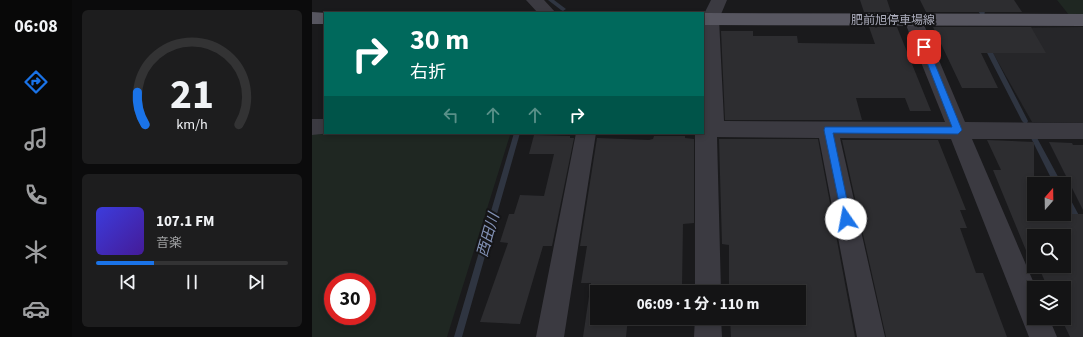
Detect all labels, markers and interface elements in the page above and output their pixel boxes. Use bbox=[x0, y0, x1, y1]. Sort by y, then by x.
street label: 肥前旭停車場線 bbox=[851, 12, 935, 29]
text: 06:08 bbox=[14, 14, 58, 39]
text: 30 m bbox=[410, 20, 469, 60]
icon: right bbox=[344, 28, 396, 80]
pin bbox=[907, 30, 941, 64]
icon: arrive bbox=[913, 36, 935, 58]
text: 右折 bbox=[410, 60, 446, 85]
text: 21 bbox=[170, 65, 214, 125]
icon: directions bbox=[22, 68, 50, 96]
icon: left bbox=[440, 104, 462, 126]
icon: ahead bbox=[482, 104, 504, 126]
icon: ahead bbox=[524, 104, 546, 126]
icon: right bbox=[566, 104, 588, 126]
text: km/h bbox=[176, 113, 208, 134]
icon: music bbox=[22, 125, 50, 153]
north arrow bbox=[1027, 177, 1071, 221]
map controls bbox=[1027, 177, 1071, 325]
icon: phone bbox=[22, 181, 50, 209]
position arrow bbox=[825, 198, 867, 240]
water label: 西田川 bbox=[472, 209, 505, 260]
text: 107.1 FM bbox=[156, 211, 214, 232]
button: search bbox=[1027, 229, 1071, 273]
text: 音楽 bbox=[156, 234, 182, 252]
icon: climate bbox=[22, 238, 50, 266]
icon: previous bbox=[117, 271, 139, 293]
icon: pause bbox=[181, 271, 203, 293]
icon: next bbox=[245, 271, 267, 293]
speed limit sign: 30 bbox=[324, 273, 376, 325]
button: layers bbox=[1027, 281, 1071, 325]
text: 06:09 · 1 分 · 110 m bbox=[637, 294, 759, 315]
icon: car bbox=[22, 295, 50, 323]

